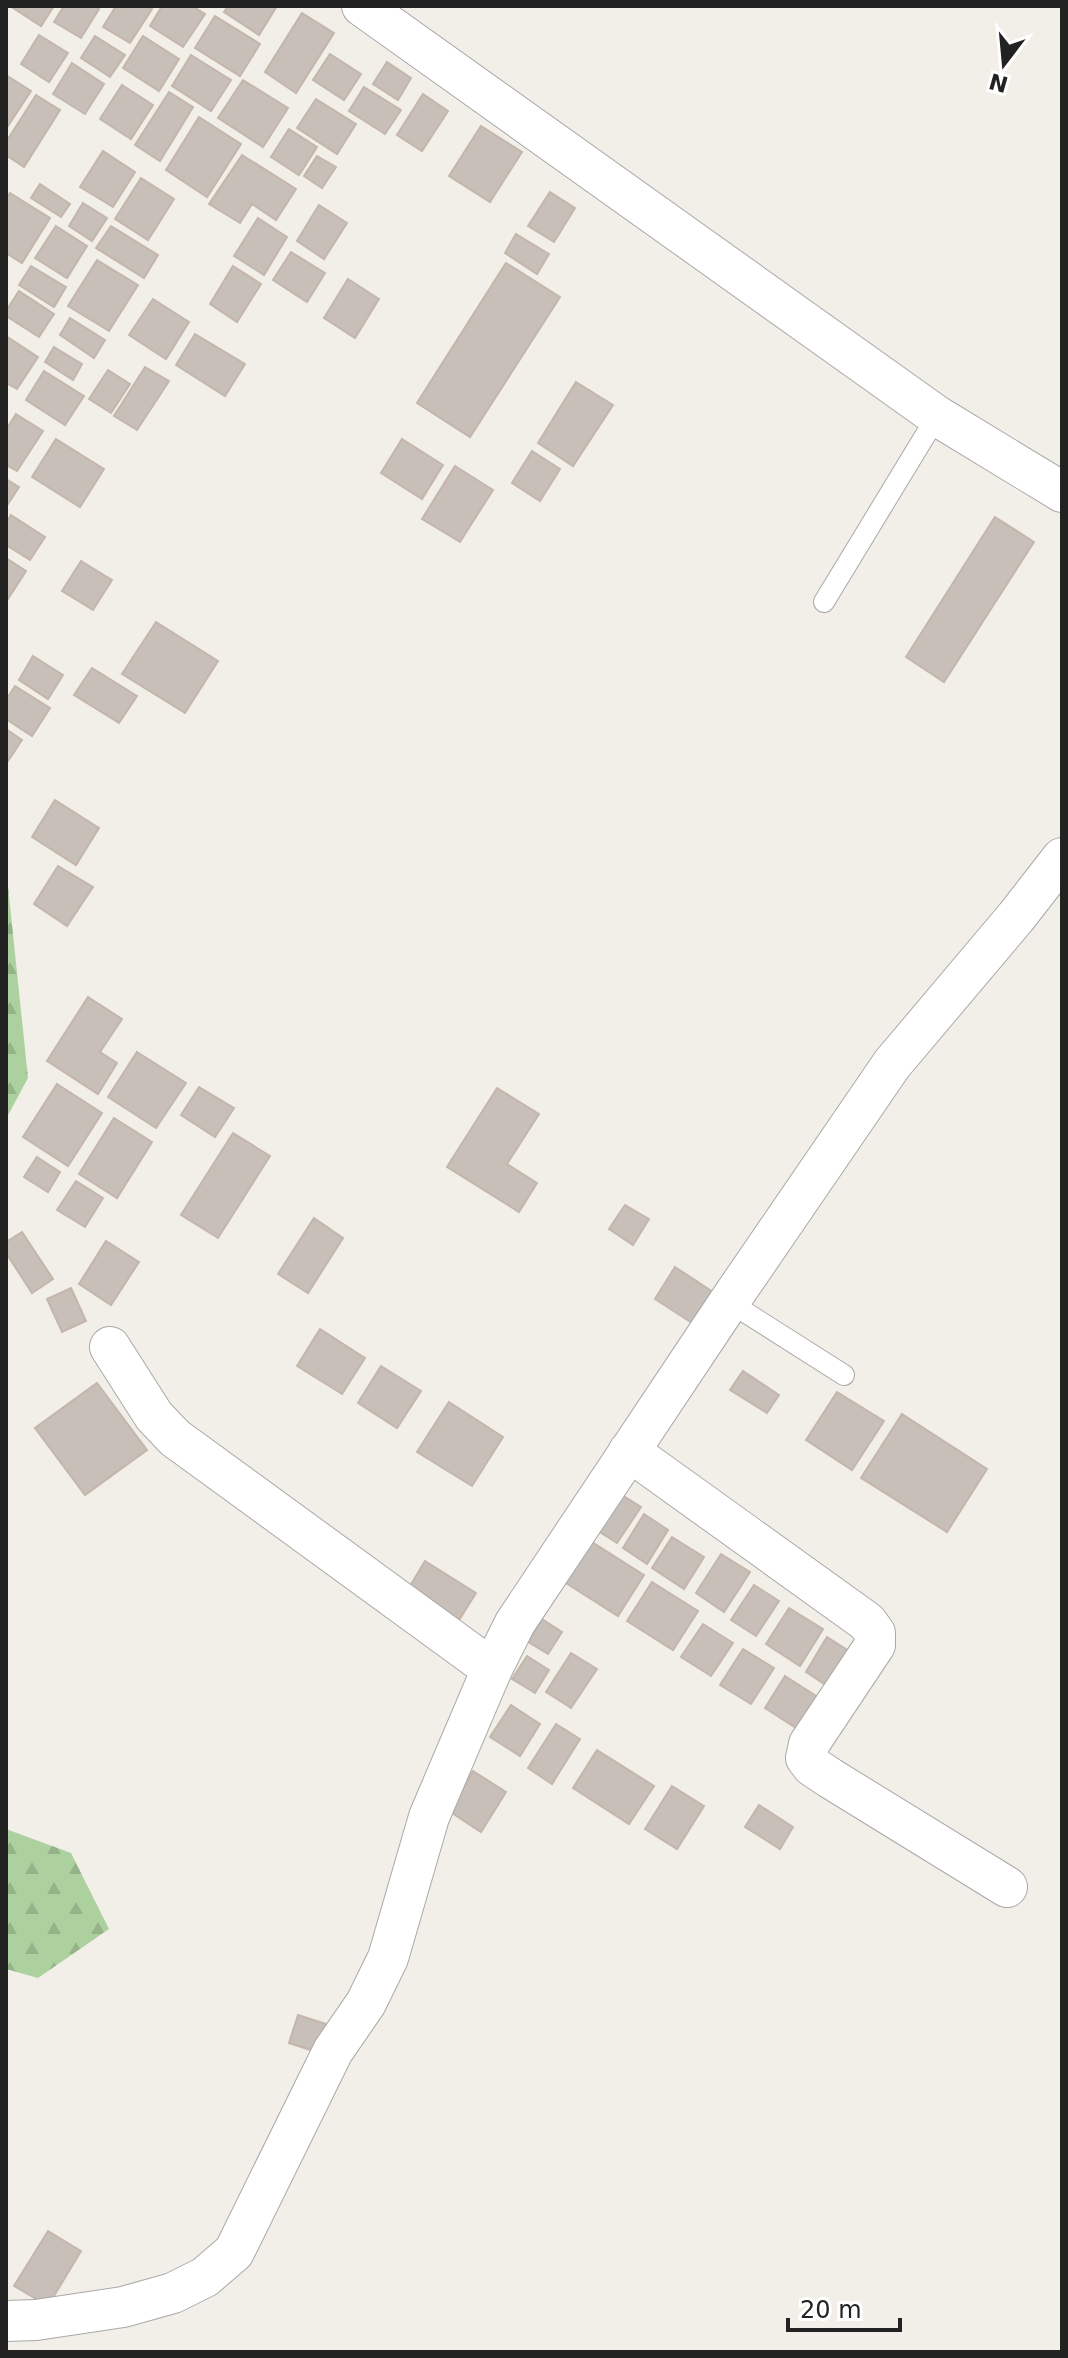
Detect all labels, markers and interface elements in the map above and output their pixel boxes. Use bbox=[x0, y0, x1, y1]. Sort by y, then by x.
north arrow bbox=[964, 24, 1044, 104]
text: N bbox=[986, 68, 1011, 97]
scale bar bbox=[788, 2282, 900, 2332]
text: 20 m bbox=[800, 2296, 862, 2324]

